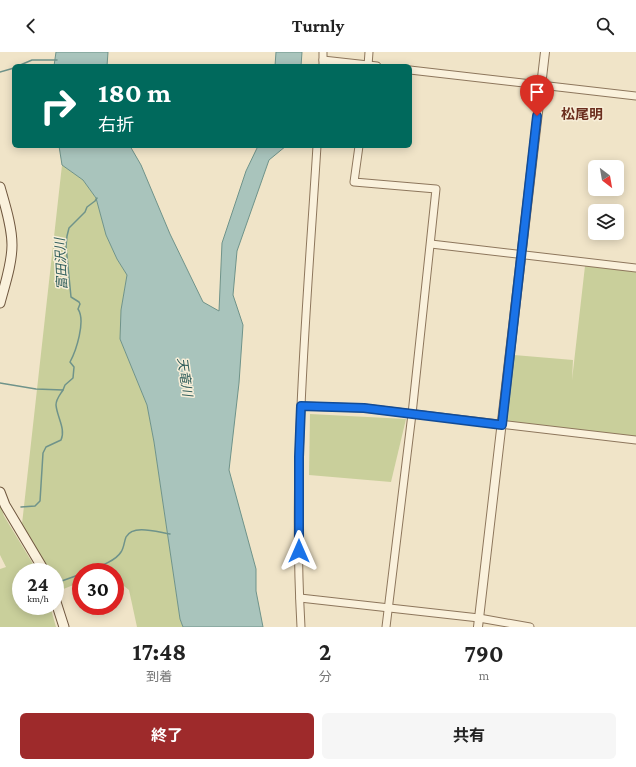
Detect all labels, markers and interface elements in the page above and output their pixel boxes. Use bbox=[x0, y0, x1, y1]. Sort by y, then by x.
icon: back bbox=[20, 15, 42, 37]
icon: search bbox=[594, 15, 616, 37]
text: Turnly bbox=[292, 16, 344, 36]
pin bbox=[520, 75, 554, 116]
text: 180 m bbox=[98, 77, 171, 108]
icon: right bbox=[32, 80, 84, 132]
icon: arrive bbox=[526, 81, 548, 103]
district label: 松尾明 bbox=[561, 106, 603, 122]
text: 右折 bbox=[98, 115, 134, 135]
north arrow bbox=[588, 160, 624, 196]
map controls bbox=[588, 160, 624, 240]
button: layers bbox=[588, 204, 624, 240]
water label: 富田沢川 bbox=[52, 236, 70, 290]
water label: 天竜川 bbox=[175, 357, 195, 399]
position arrow bbox=[278, 530, 320, 572]
speed limit sign: 30 bbox=[72, 563, 124, 615]
text: 24 bbox=[28, 573, 48, 595]
text: km/h bbox=[27, 593, 49, 604]
text: 17:48 bbox=[132, 638, 186, 665]
text: 2 bbox=[319, 638, 331, 665]
text: 790 bbox=[464, 640, 504, 667]
text: m bbox=[479, 668, 489, 683]
text: 到着 bbox=[146, 669, 172, 684]
text: 分 bbox=[319, 669, 332, 684]
button: 終了 bbox=[20, 713, 314, 759]
button: 共有 bbox=[322, 713, 616, 759]

